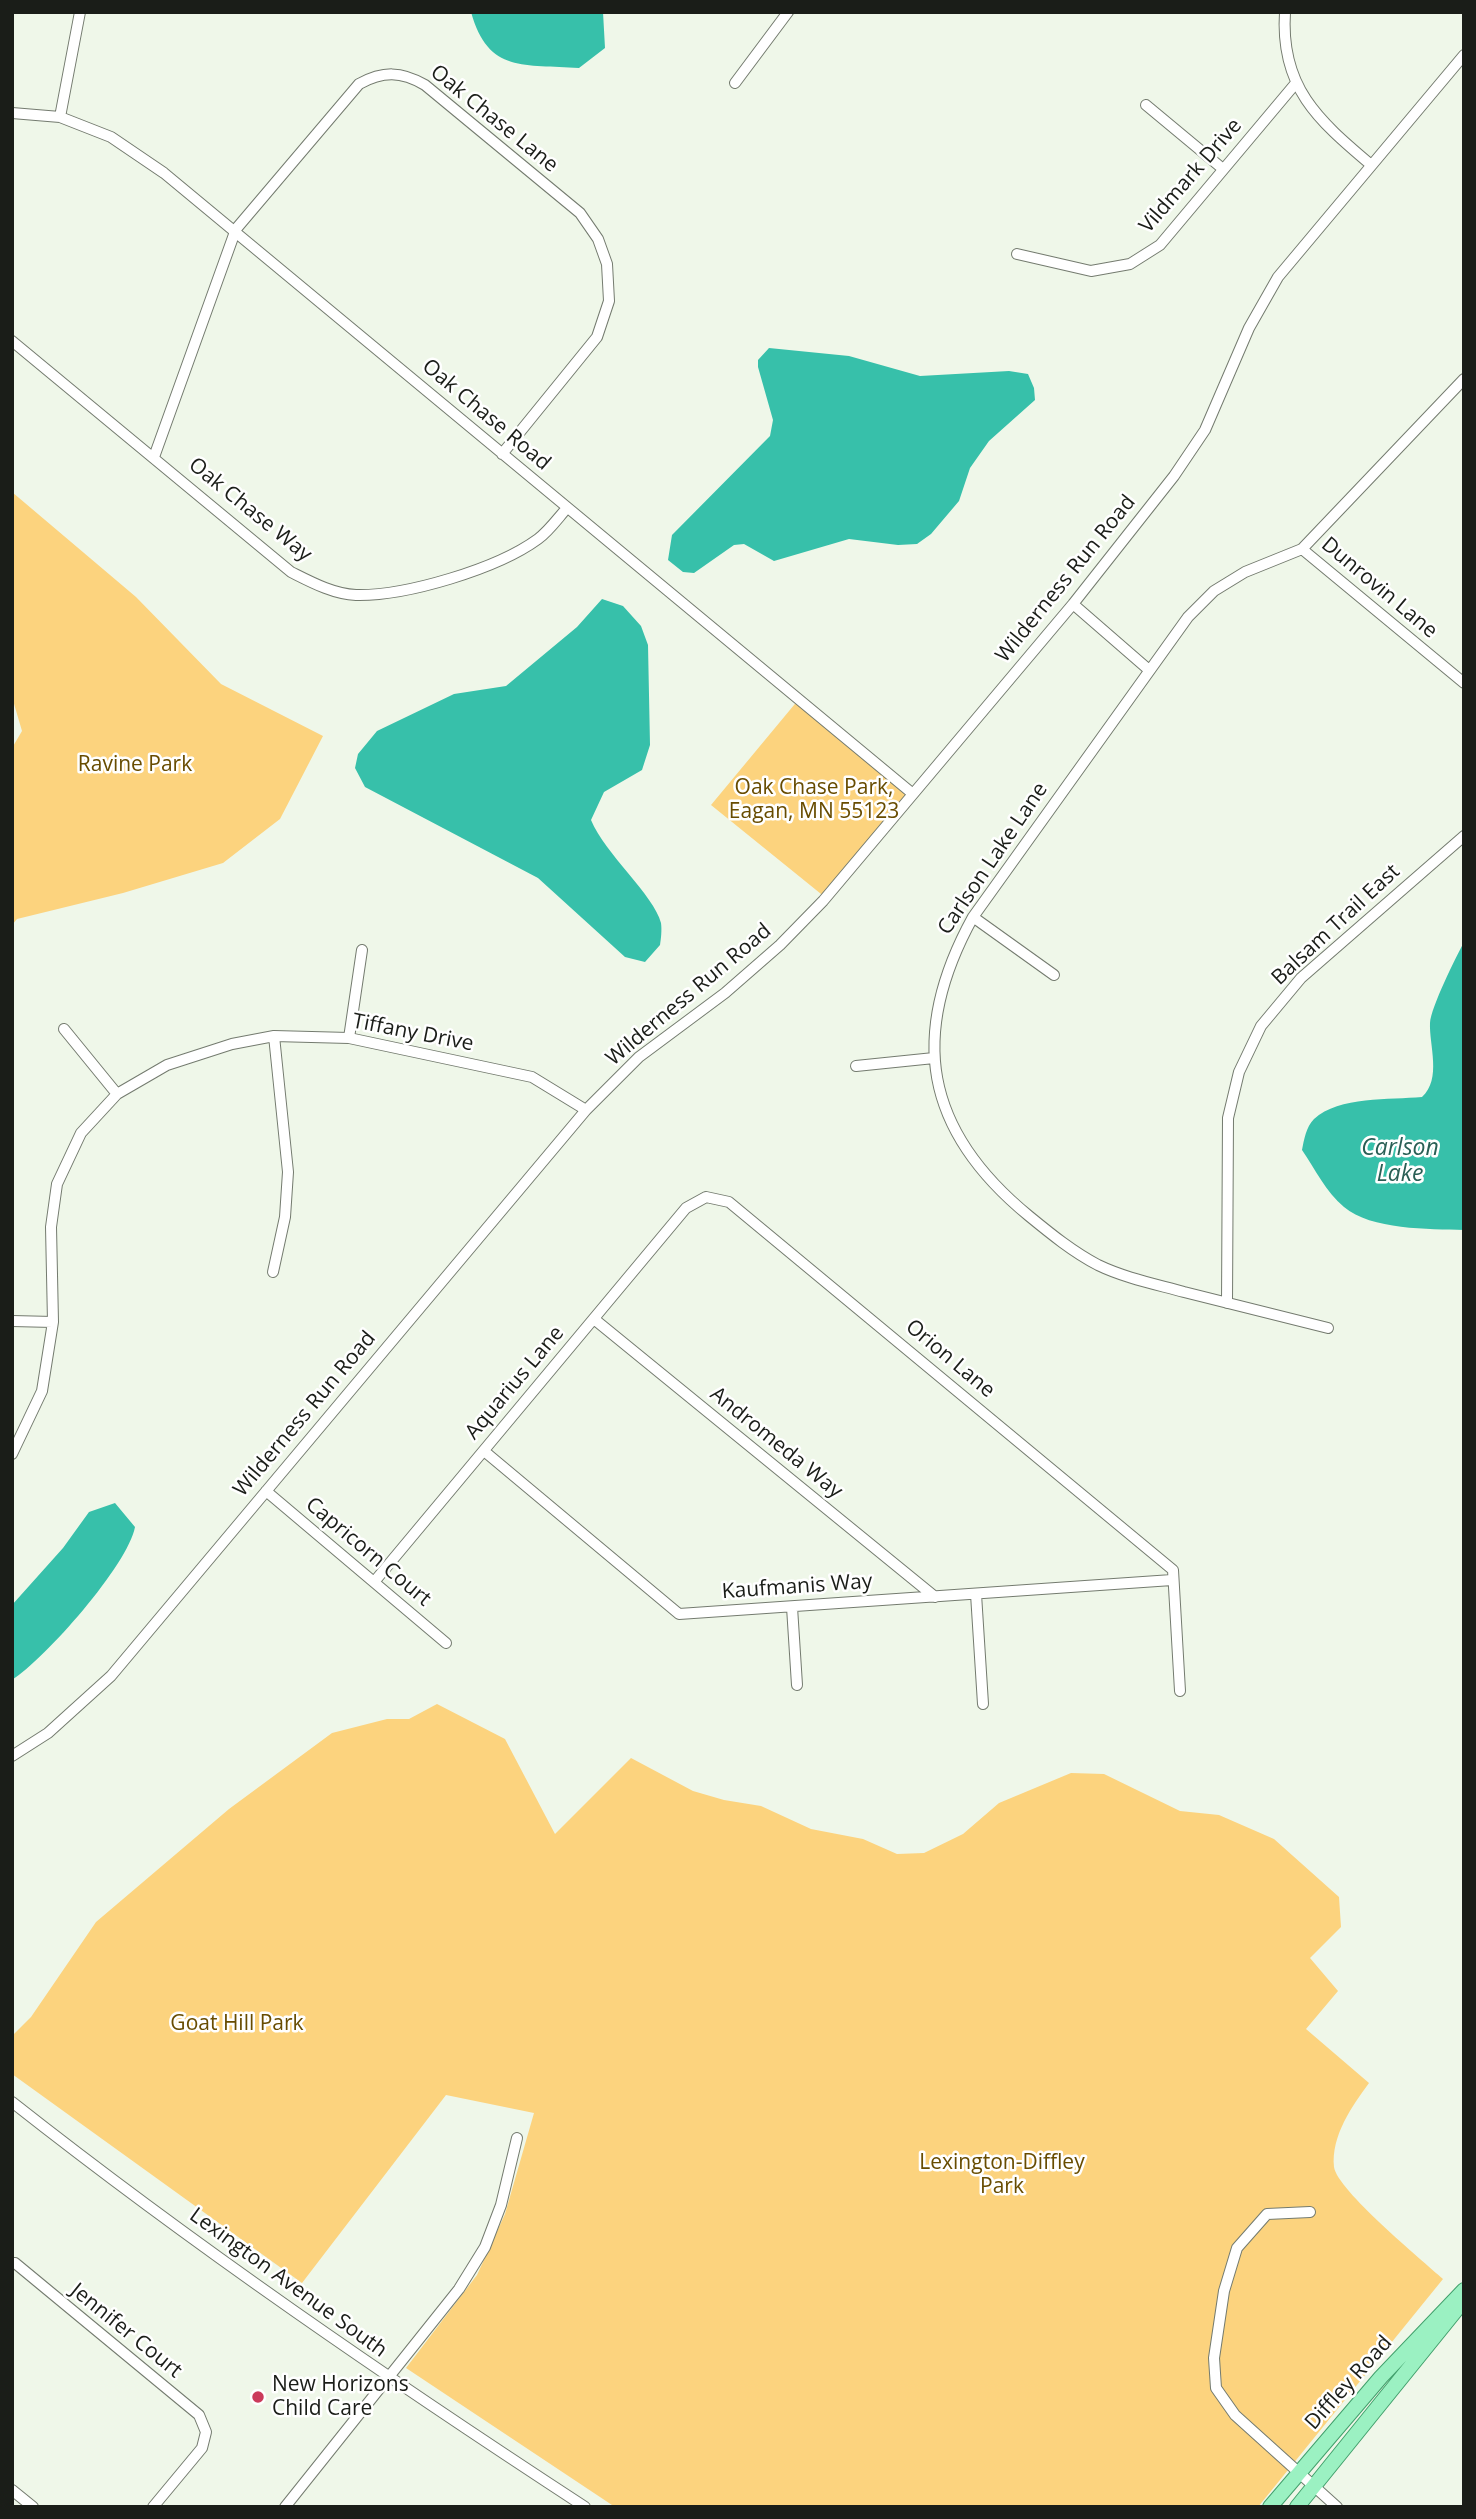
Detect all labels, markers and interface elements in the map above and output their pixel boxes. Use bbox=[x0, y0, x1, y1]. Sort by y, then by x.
street label: Oak Chase Lane bbox=[425, 60, 563, 178]
street label: Vildmark Drive bbox=[1134, 114, 1248, 238]
street label: Oak Chase Road bbox=[417, 354, 555, 476]
street label: Oak Chase Way bbox=[183, 453, 317, 567]
street label: Wilderness Run Road bbox=[991, 490, 1141, 668]
street label: Dunrovin Lane bbox=[1316, 532, 1442, 644]
park label: Ravine Park bbox=[78, 752, 192, 778]
park label: Oak Chase Park, Eagan, MN 55123 bbox=[729, 775, 899, 825]
street label: Carlson Lake Lane bbox=[933, 778, 1053, 940]
street label: Balsam Trail East bbox=[1267, 859, 1405, 991]
street label: Wilderness Run Road bbox=[601, 919, 777, 1071]
street label: Tiffany Drive bbox=[350, 1009, 476, 1057]
water label: Carlson Lake bbox=[1361, 1134, 1439, 1188]
street label: Orion Lane bbox=[900, 1314, 1000, 1404]
street label: Aquarius Lane bbox=[460, 1321, 570, 1445]
street label: Wilderness Run Road bbox=[229, 1326, 381, 1502]
street label: Andromeda Way bbox=[705, 1382, 847, 1504]
street label: Capricorn Court bbox=[300, 1492, 436, 1612]
street label: Kaufmanis Way bbox=[721, 1569, 873, 1605]
park label: Goat Hill Park bbox=[170, 2011, 304, 2037]
park label: Lexington-Diffley Park bbox=[919, 2150, 1085, 2200]
street label: Lexington Avenue South bbox=[184, 2203, 392, 2363]
street label: Jennifer Court bbox=[65, 2278, 187, 2384]
street label: Diffley Road bbox=[1300, 2331, 1398, 2435]
place label: New Horizons Child Care bbox=[272, 2372, 409, 2422]
marker: New Horizons Child Care bbox=[250, 2389, 266, 2405]

